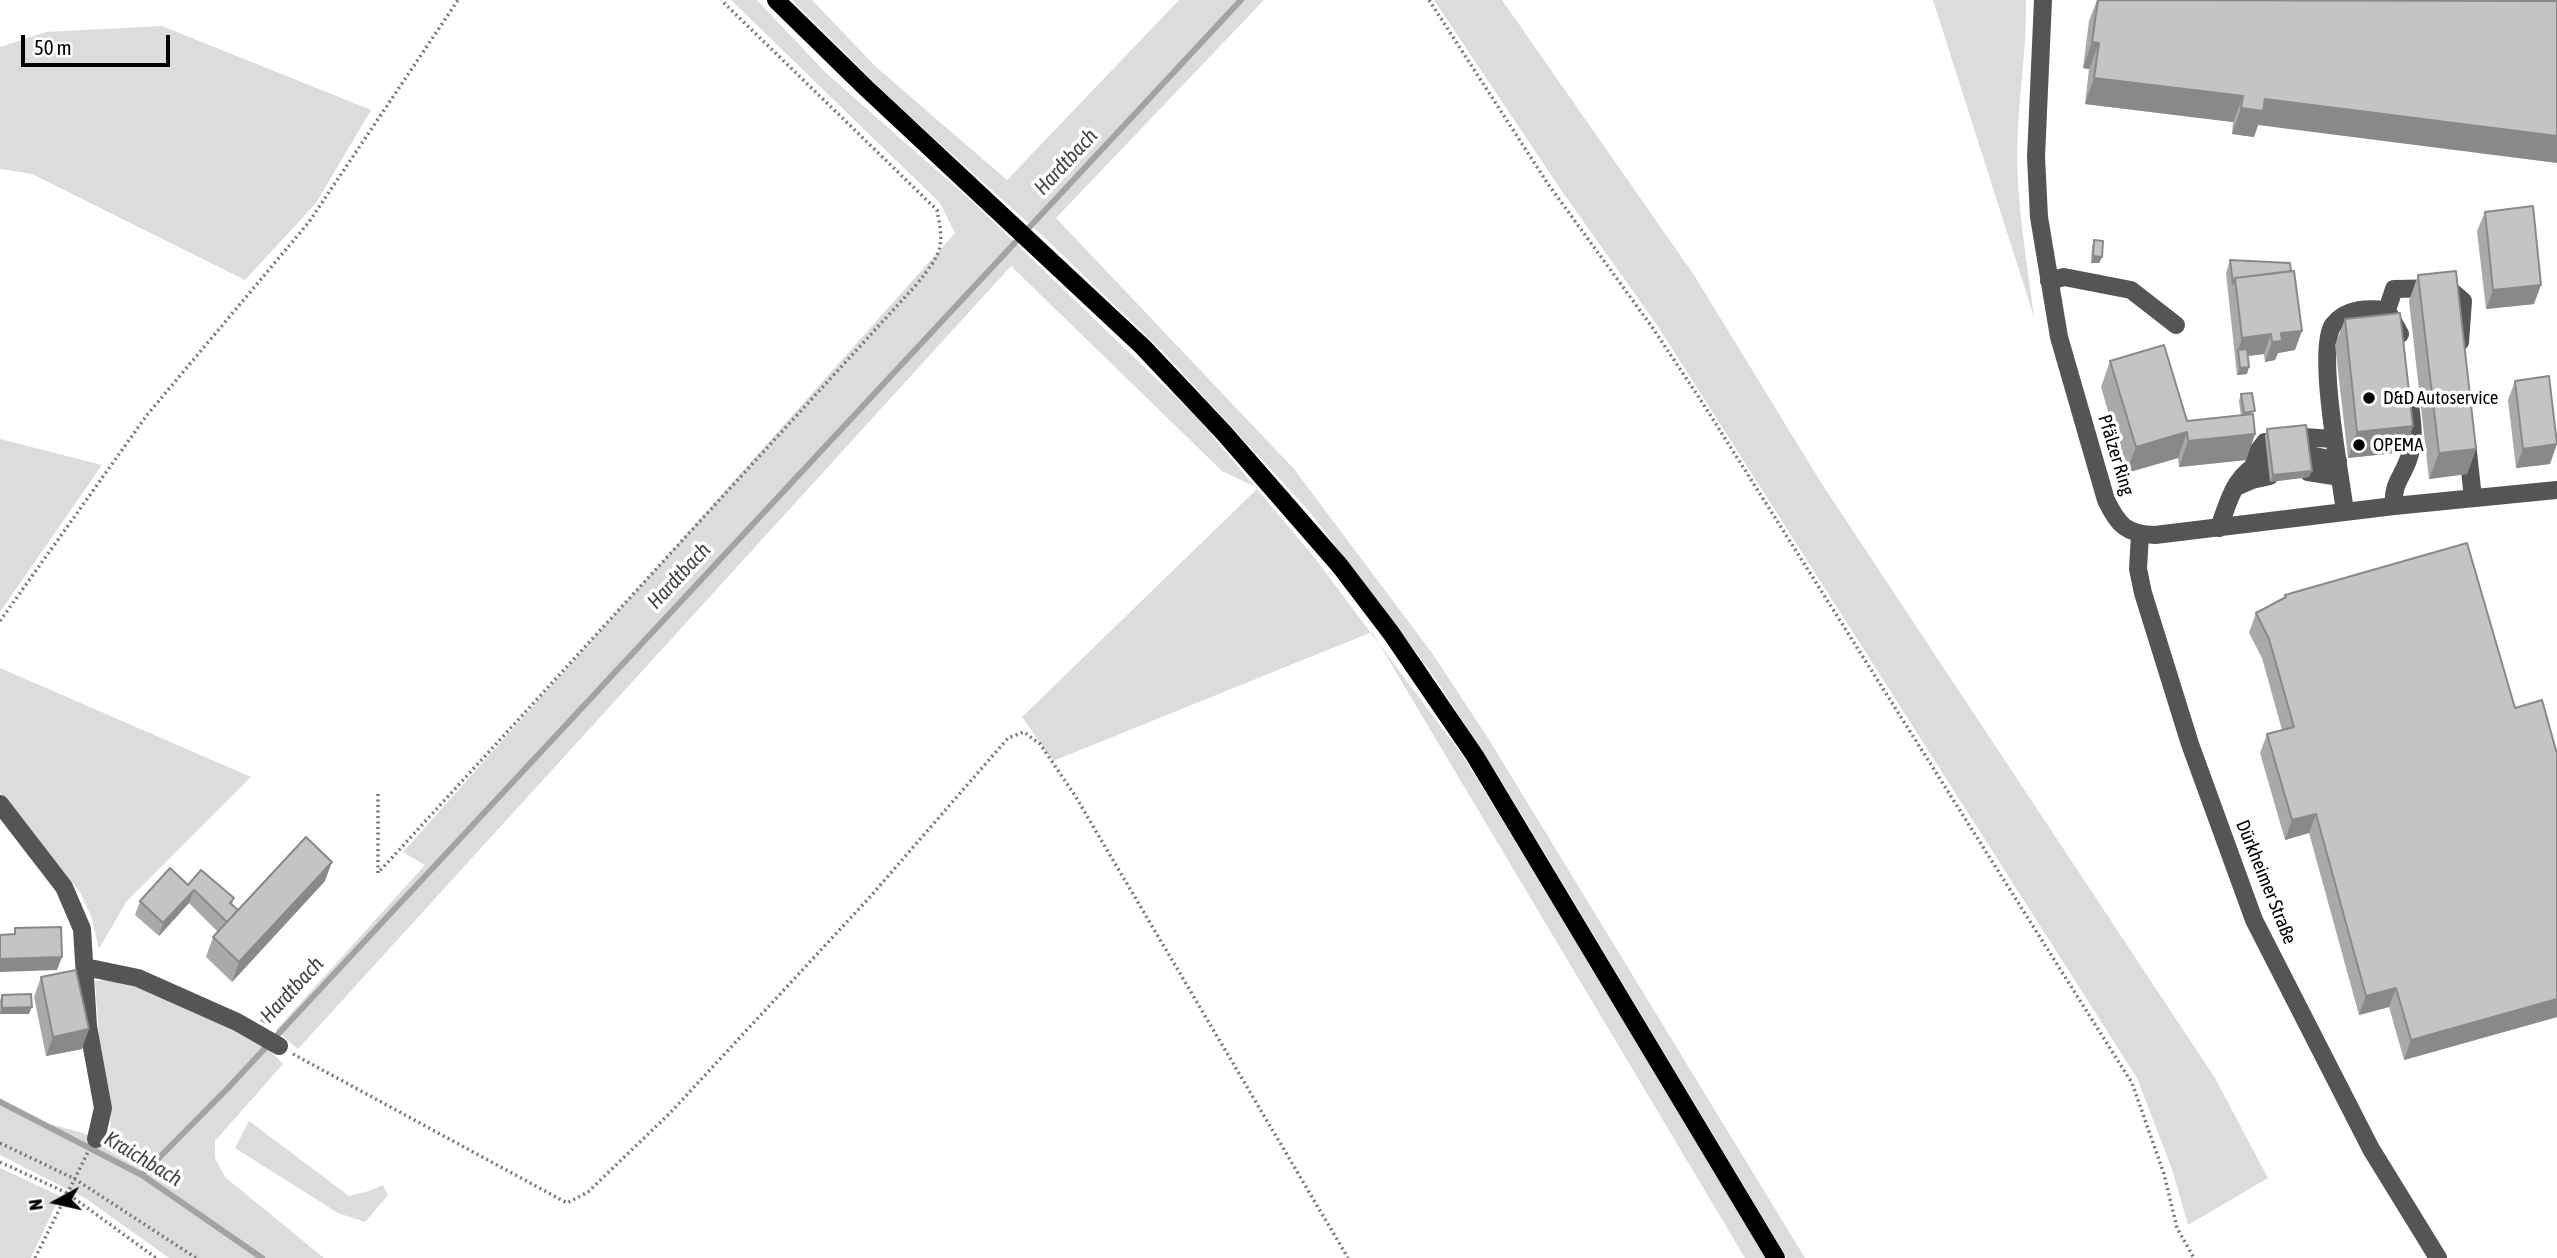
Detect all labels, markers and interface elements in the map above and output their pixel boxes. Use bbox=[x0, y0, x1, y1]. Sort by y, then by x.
scale bar bbox=[24, 21, 173, 65]
text: 50 m bbox=[34, 35, 72, 59]
water label: Hardtbach bbox=[1029, 124, 1103, 200]
place label: D&D Autoservice bbox=[2383, 387, 2498, 409]
marker: D&D Autoservice bbox=[2361, 390, 2377, 406]
street label: Pfälzer Ring bbox=[2093, 412, 2139, 498]
place label: OPEMA bbox=[2373, 434, 2424, 456]
marker: OPEMA bbox=[2351, 437, 2367, 453]
water label: Hardtbach bbox=[642, 538, 716, 614]
street label: Dürkheimer Straße bbox=[2231, 817, 2301, 947]
water label: Hardtbach bbox=[255, 952, 329, 1028]
water label: Kraichbach bbox=[100, 1126, 186, 1192]
north arrow bbox=[21, 1167, 91, 1237]
text: N bbox=[24, 1198, 47, 1212]

